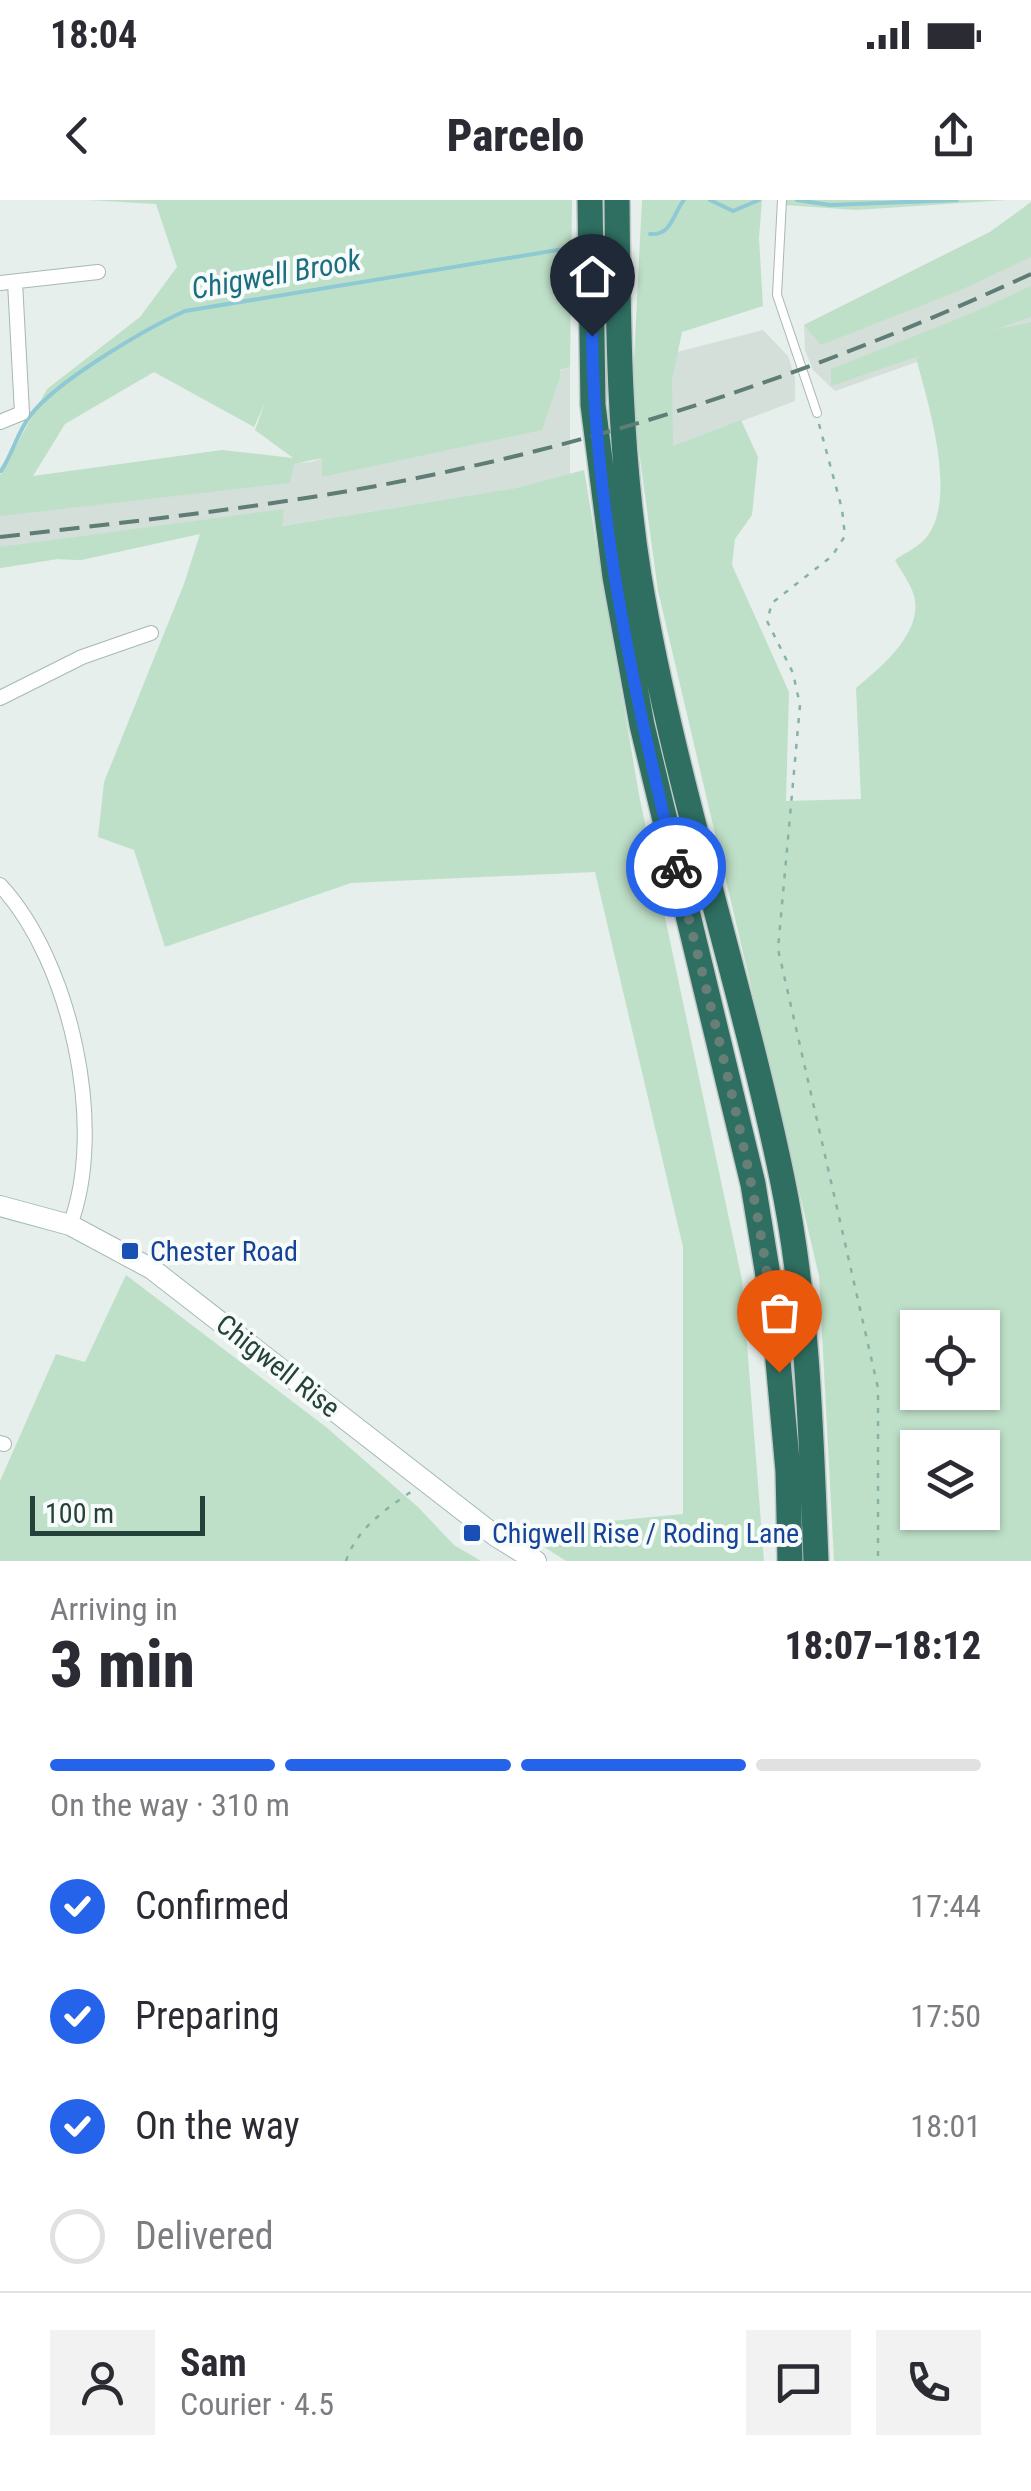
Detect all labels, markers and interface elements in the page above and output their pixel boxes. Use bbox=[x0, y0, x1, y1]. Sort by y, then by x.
text: 18:04 bbox=[50, 13, 137, 57]
icon: back bbox=[50, 108, 105, 163]
icon: share bbox=[926, 108, 981, 163]
text: Parcelo bbox=[447, 109, 584, 162]
pin bbox=[550, 234, 635, 337]
water label: Chigwell Brook bbox=[189, 242, 364, 306]
icon: home bbox=[565, 249, 620, 304]
courier bbox=[626, 817, 726, 917]
icon: bike bbox=[649, 840, 704, 895]
place label: Chester Road bbox=[150, 1235, 298, 1268]
marker: Chester Road bbox=[119, 1240, 141, 1262]
pin bbox=[737, 1270, 822, 1373]
icon: bag bbox=[752, 1285, 807, 1340]
street label: Chigwell Rise bbox=[210, 1308, 346, 1424]
map controls bbox=[900, 1310, 1000, 1530]
button: locate bbox=[900, 1310, 1000, 1410]
button: layers bbox=[900, 1430, 1000, 1530]
scale bar bbox=[30, 1491, 205, 1536]
text: 100 m bbox=[45, 1497, 114, 1530]
place label: Chigwell Rise / Roding Lane bbox=[492, 1517, 799, 1550]
marker: Chigwell Rise / Roding Lane bbox=[461, 1522, 483, 1544]
text: Arriving in bbox=[50, 1590, 178, 1628]
text: 18:07–18:12 bbox=[784, 1624, 981, 1668]
text: 3 min bbox=[50, 1627, 195, 1703]
text: On the way · 310 m bbox=[50, 1786, 290, 1824]
icon: check bbox=[50, 1879, 105, 1934]
text: Confirmed bbox=[135, 1884, 290, 1928]
text: 17:44 bbox=[910, 1887, 981, 1925]
icon: check bbox=[50, 1989, 105, 2044]
text: Preparing bbox=[135, 1994, 280, 2038]
text: 17:50 bbox=[910, 1997, 981, 2035]
icon: check bbox=[50, 2099, 105, 2154]
text: On the way bbox=[135, 2104, 300, 2148]
text: 18:01 bbox=[910, 2107, 981, 2145]
text: Delivered bbox=[135, 2214, 274, 2258]
button: person bbox=[50, 2330, 155, 2435]
button: chat bbox=[746, 2330, 851, 2435]
button: phone bbox=[876, 2330, 981, 2435]
text: Sam bbox=[180, 2341, 247, 2385]
text: Courier · 4.5 bbox=[180, 2385, 334, 2423]

